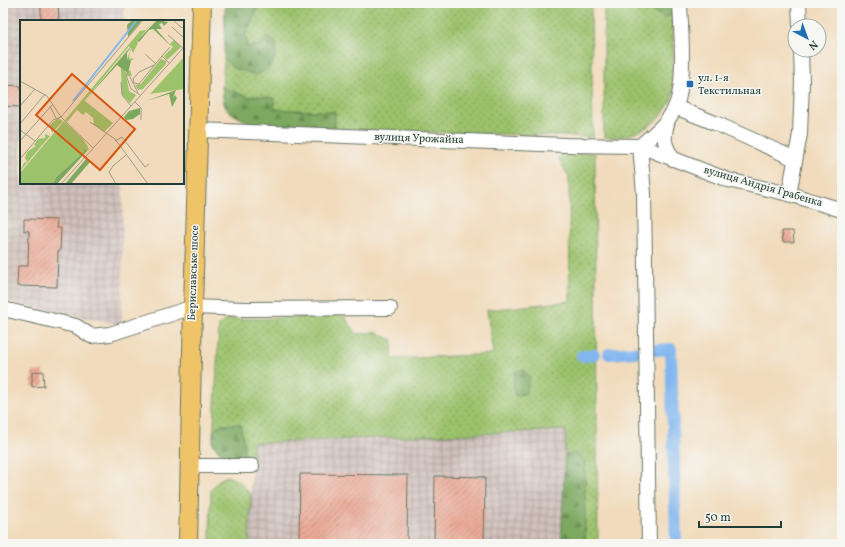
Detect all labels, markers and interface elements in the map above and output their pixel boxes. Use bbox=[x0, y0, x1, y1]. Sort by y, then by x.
north arrow bbox=[787, 18, 827, 58]
inset map bbox=[20, 20, 184, 184]
text: N bbox=[805, 36, 821, 53]
place label: ул. 1-я Текстильная bbox=[698, 71, 761, 99]
marker: ул. 1-я Текстильная bbox=[685, 79, 695, 89]
street label: вулиця Урожайна bbox=[374, 130, 465, 148]
street label: вулиця Андрія Грабенка bbox=[702, 163, 825, 211]
street label: Бериславське шосе bbox=[185, 225, 203, 321]
scale bar bbox=[699, 503, 781, 529]
text: 50 m bbox=[705, 510, 731, 526]

